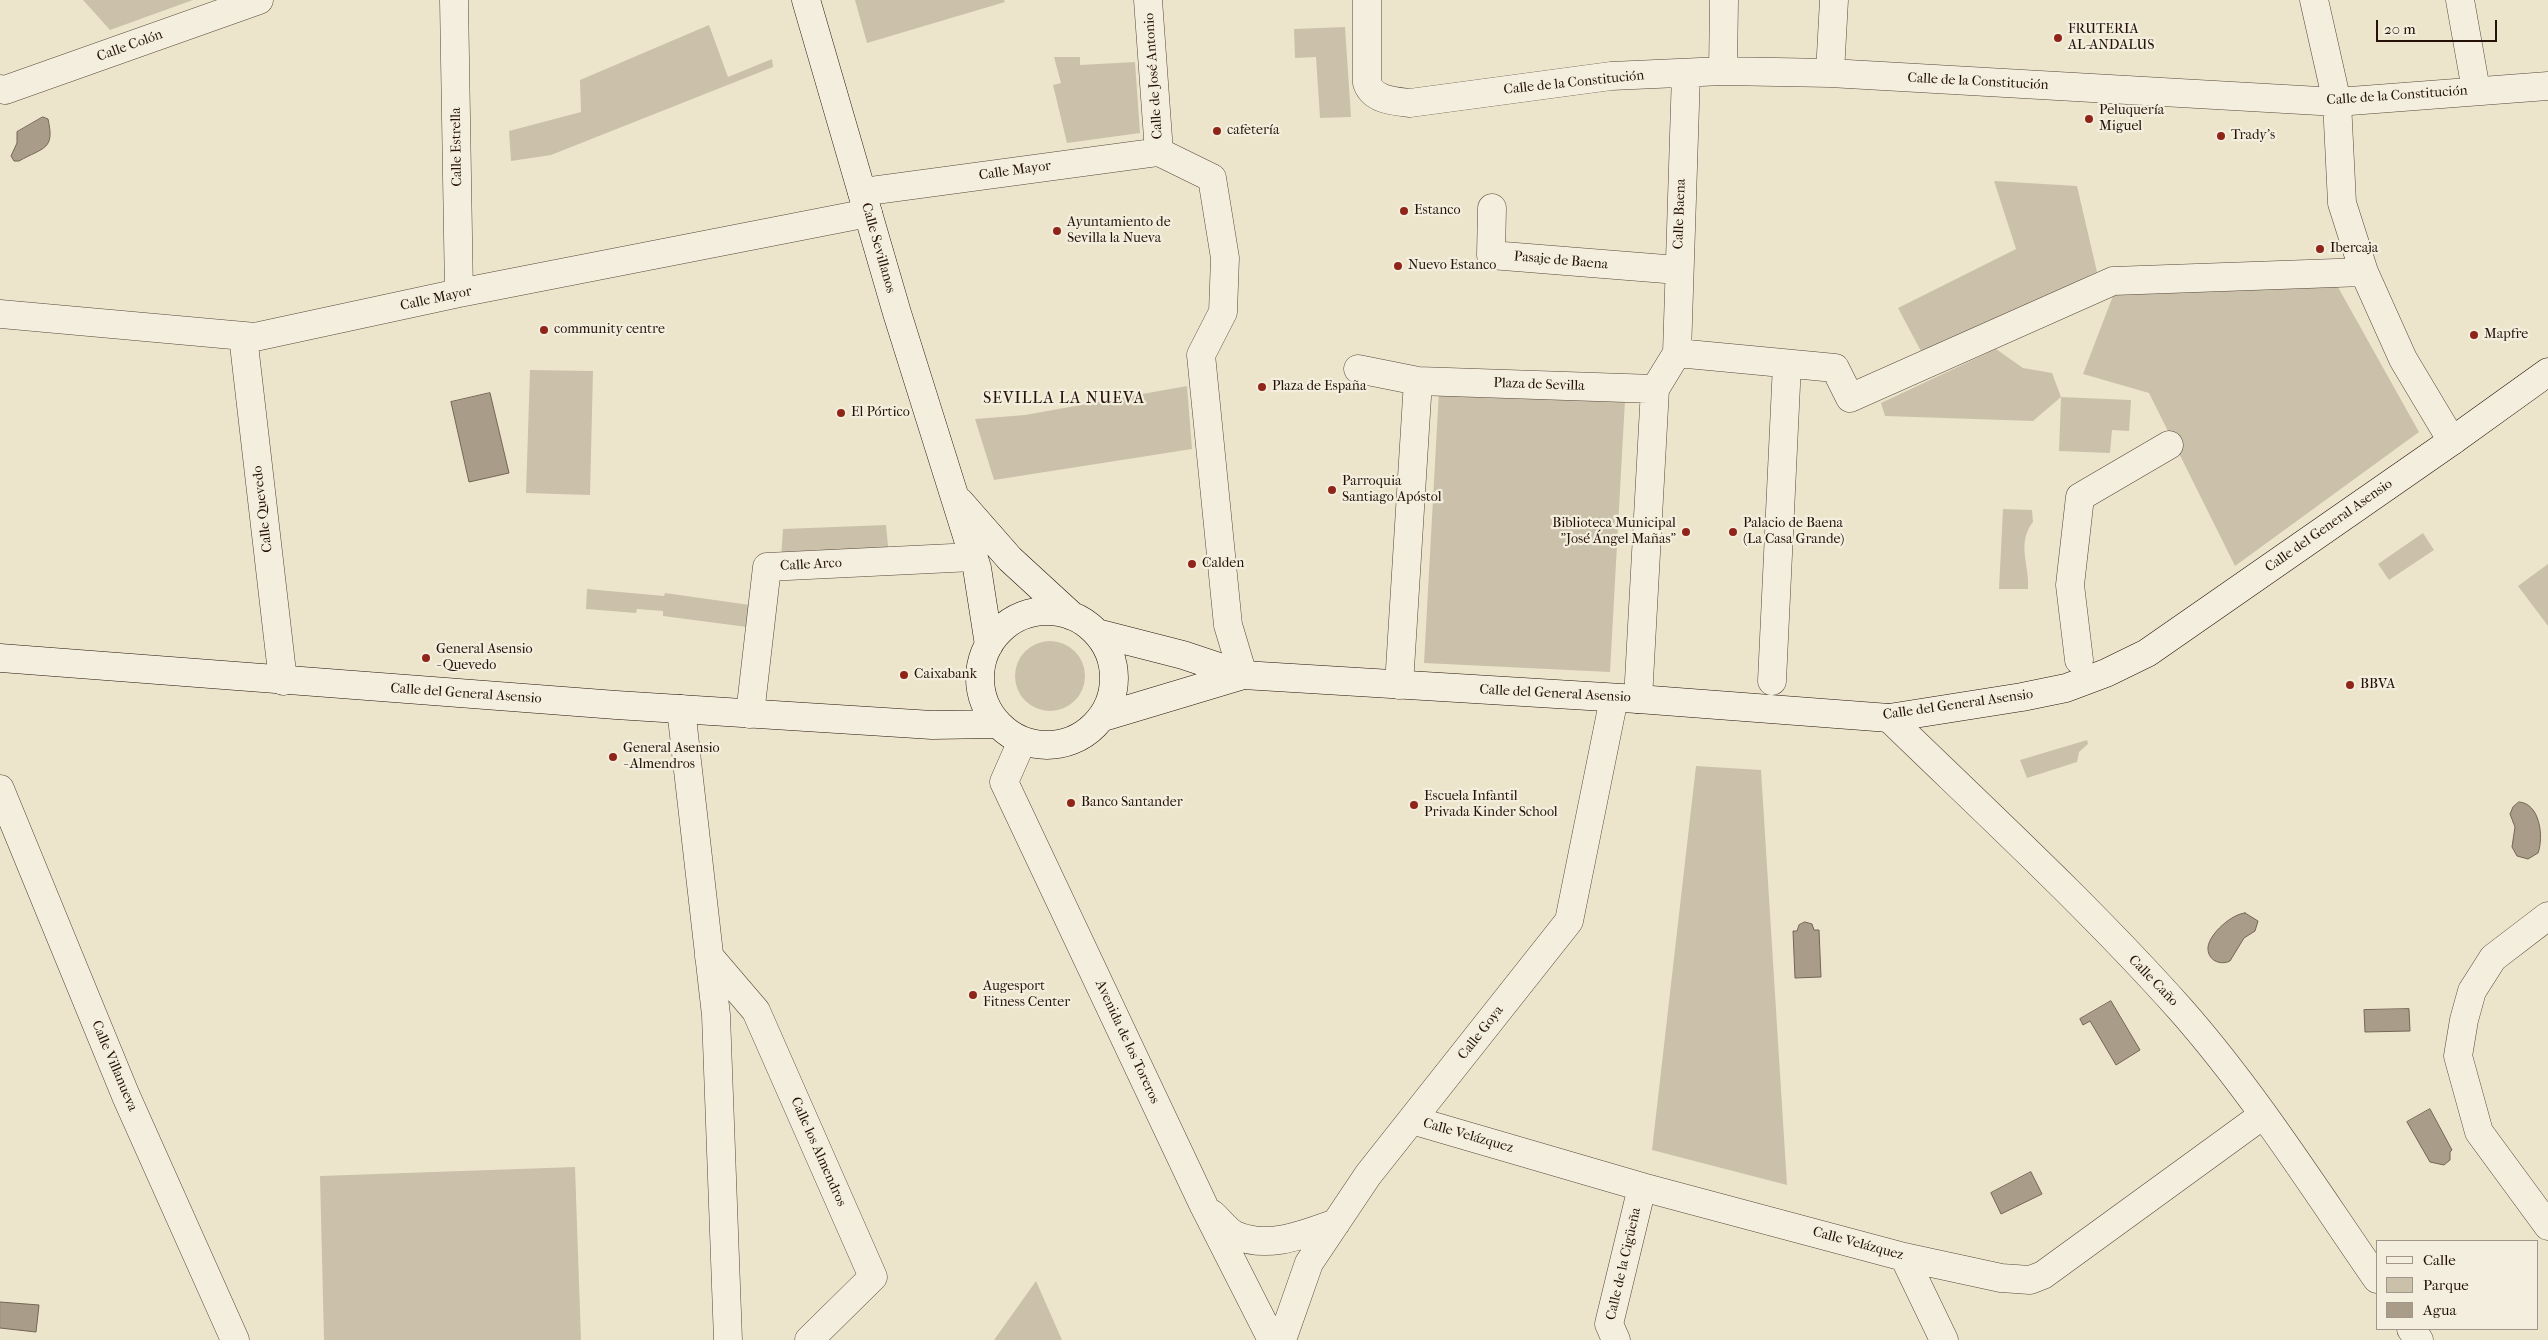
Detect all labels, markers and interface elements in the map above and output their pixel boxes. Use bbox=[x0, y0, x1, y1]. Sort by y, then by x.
scale bar bbox=[2378, 10, 2499, 42]
street label: Calle de José Antonio bbox=[1141, 12, 1167, 140]
text: 20 m bbox=[2384, 20, 2416, 38]
place label: FRUTERIA AL-ANDALUS bbox=[2068, 22, 2155, 54]
street label: Calle Colón bbox=[95, 26, 165, 66]
marker: FRUTERIA AL-ANDALUS bbox=[2052, 32, 2064, 44]
street label: Calle de la Constitución bbox=[1503, 67, 1645, 99]
street label: Calle de la Constitución bbox=[1907, 70, 2049, 94]
street label: Calle de la Constitución bbox=[2326, 83, 2468, 109]
place label: Peluquería Miguel bbox=[2099, 103, 2164, 136]
street label: Calle Estrella bbox=[448, 107, 466, 187]
marker: Peluquería Miguel bbox=[2083, 113, 2095, 125]
place label: cafetería bbox=[1227, 123, 1279, 139]
marker: cafetería bbox=[1211, 125, 1223, 137]
place label: Trady's bbox=[2231, 128, 2275, 144]
marker: Trady's bbox=[2215, 130, 2227, 142]
street label: Calle Mayor bbox=[978, 158, 1052, 184]
street label: Calle Baena bbox=[1670, 178, 1690, 250]
street label: Calle Sevillanos bbox=[857, 201, 899, 295]
place label: Estanco bbox=[1414, 203, 1461, 219]
marker: Estanco bbox=[1398, 205, 1410, 217]
place label: Ayuntamiento de Sevilla la Nueva bbox=[1067, 215, 1171, 248]
marker: Ayuntamiento de Sevilla la Nueva bbox=[1051, 225, 1063, 237]
place label: Ibercaja bbox=[2330, 241, 2378, 257]
marker: Ibercaja bbox=[2314, 243, 2326, 255]
street label: Pasaje de Baena bbox=[1513, 249, 1609, 273]
place label: Nuevo Estanco bbox=[1408, 258, 1496, 274]
marker: Nuevo Estanco bbox=[1392, 260, 1404, 272]
street label: Calle Mayor bbox=[399, 283, 473, 315]
place label: community centre bbox=[554, 322, 665, 338]
marker: community centre bbox=[538, 324, 550, 336]
place label: Mapfre bbox=[2484, 327, 2528, 343]
marker: Mapfre bbox=[2468, 329, 2480, 341]
street label: Plaza de Sevilla bbox=[1493, 375, 1585, 395]
place label: Plaza de España bbox=[1272, 379, 1366, 395]
marker: Plaza de España bbox=[1256, 381, 1268, 393]
district label: SEVILLA LA NUEVA bbox=[981, 389, 1147, 409]
place label: El Pórtico bbox=[851, 405, 910, 421]
marker: El Pórtico bbox=[835, 407, 847, 419]
street label: Calle Quevedo bbox=[249, 465, 277, 553]
place label: Parroquia Santiago Apóstol bbox=[1342, 474, 1442, 507]
street label: Calle del General Asensio bbox=[2262, 476, 2396, 576]
marker: Parroquia Santiago Apóstol bbox=[1326, 484, 1338, 496]
place label: Biblioteca Municipal "José Ángel Mañas" bbox=[1552, 516, 1676, 548]
place label: Palacio de Baena (La Casa Grande) bbox=[1743, 516, 1844, 548]
marker: Biblioteca Municipal "José Ángel Mañas" bbox=[1680, 526, 1692, 538]
marker: Palacio de Baena (La Casa Grande) bbox=[1727, 526, 1739, 538]
street label: Calle Arco bbox=[780, 555, 842, 575]
place label: Calden bbox=[1202, 556, 1244, 572]
marker: Calden bbox=[1186, 558, 1198, 570]
place label: General Asensio - Quevedo bbox=[436, 642, 533, 674]
marker: General Asensio - Quevedo bbox=[420, 652, 432, 664]
place label: Caixabank bbox=[914, 667, 977, 683]
marker: Caixabank bbox=[898, 669, 910, 681]
place label: BBVA bbox=[2360, 677, 2395, 693]
marker: BBVA bbox=[2344, 679, 2356, 691]
street label: Calle del General Asensio bbox=[390, 680, 542, 708]
street label: Calle del General Asensio bbox=[1479, 682, 1631, 706]
street label: Calle del General Asensio bbox=[1882, 686, 2034, 724]
place label: General Asensio - Almendros bbox=[623, 741, 720, 774]
marker: General Asensio - Almendros bbox=[607, 751, 619, 763]
place label: Escuela Infantil Privada Kinder School bbox=[1424, 789, 1558, 822]
place label: Banco Santander bbox=[1081, 795, 1183, 811]
marker: Banco Santander bbox=[1065, 797, 1077, 809]
marker: Escuela Infantil Privada Kinder School bbox=[1408, 799, 1420, 811]
street label: Calle Caño bbox=[2125, 952, 2181, 1010]
street label: Avenida de los Toreros bbox=[1091, 978, 1163, 1106]
place label: Augesport Fitness Center bbox=[983, 979, 1070, 1012]
marker: Augesport Fitness Center bbox=[967, 989, 979, 1001]
street label: Calle Goya bbox=[1455, 1003, 1507, 1063]
street label: Calle Villanueva bbox=[87, 1018, 141, 1114]
street label: Calle los Almendros bbox=[786, 1095, 850, 1209]
street label: Calle Velázquez bbox=[1421, 1115, 1515, 1157]
street label: Calle de la Cigüeña bbox=[1603, 1206, 1645, 1322]
street label: Calle Velázquez bbox=[1811, 1224, 1905, 1264]
legend bbox=[2376, 1240, 2538, 1330]
text: Calle bbox=[2423, 1251, 2456, 1269]
text: Parque bbox=[2423, 1276, 2469, 1294]
text: Agua bbox=[2423, 1301, 2456, 1319]

